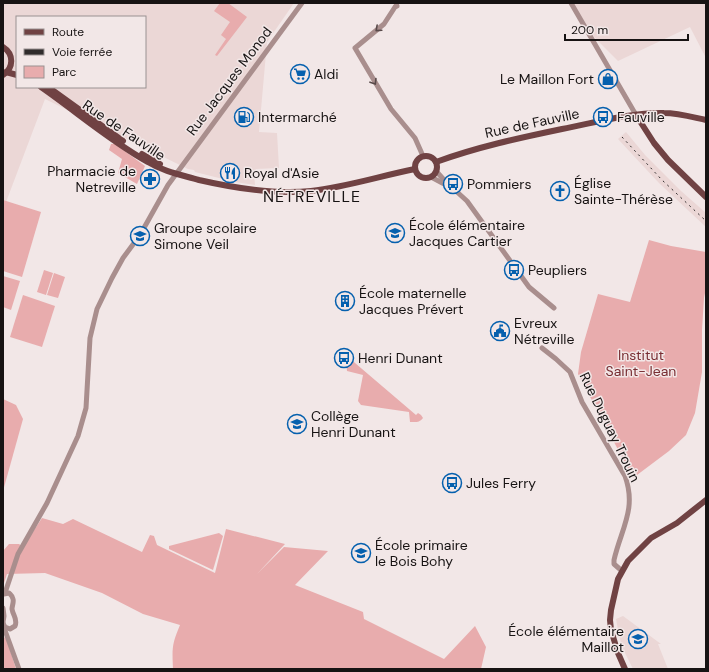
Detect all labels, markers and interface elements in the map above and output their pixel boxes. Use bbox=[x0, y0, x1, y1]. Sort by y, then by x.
legend bbox=[16, 16, 146, 88]
scale bar bbox=[565, 16, 688, 42]
text: 200 m bbox=[571, 22, 608, 38]
street label: Rue Jacques Monod bbox=[182, 23, 276, 139]
text: Route bbox=[52, 24, 84, 40]
one-way arrow bbox=[375, 24, 383, 31]
text: Voie ferrée bbox=[52, 44, 112, 60]
supermarket icon: Aldi bbox=[289, 63, 311, 85]
text: Parc bbox=[52, 64, 76, 80]
place label: Aldi bbox=[314, 65, 339, 83]
shop icon: Le Maillon Fort bbox=[597, 68, 619, 90]
place label: Le Maillon Fort bbox=[500, 70, 594, 88]
one-way arrow bbox=[370, 78, 377, 85]
street label: Rue de Fauville bbox=[79, 96, 169, 164]
street label: Rue de Fauville bbox=[483, 104, 581, 142]
fuel station icon: Intermarché bbox=[233, 106, 255, 128]
bus stop icon: Fauville bbox=[592, 106, 614, 128]
place label: Intermarché bbox=[258, 108, 337, 126]
place label: Fauville bbox=[617, 108, 665, 126]
place label: Pharmacie de Netreville bbox=[47, 162, 136, 196]
restaurant icon: Royal d'Asie bbox=[219, 162, 241, 184]
place label: Royal d'Asie bbox=[244, 164, 319, 182]
pharmacy icon: Pharmacie de Netreville bbox=[139, 168, 161, 190]
bus stop icon: Pommiers bbox=[442, 173, 464, 195]
place label: Église Sainte-Thérèse bbox=[574, 174, 673, 208]
place label: Pommiers bbox=[467, 175, 531, 193]
church icon: Église Sainte-Thérèse bbox=[549, 180, 571, 202]
district label: NÉTREVILLE bbox=[263, 186, 361, 207]
place label: École élémentaire Jacques Cartier bbox=[409, 216, 525, 250]
place label: Groupe scolaire Simone Veil bbox=[154, 219, 257, 253]
school or university icon: École élémentaire Jacques Cartier bbox=[384, 222, 406, 244]
school or university icon: Groupe scolaire Simone Veil bbox=[129, 225, 151, 247]
bus stop icon: Peupliers bbox=[503, 259, 525, 281]
place label: Peupliers bbox=[528, 261, 587, 279]
place label: École maternelle Jacques Prévert bbox=[359, 284, 467, 318]
building icon: École maternelle Jacques Prévert bbox=[334, 290, 356, 312]
place label: Evreux Nétreville bbox=[514, 314, 574, 348]
public building icon: Evreux Nétreville bbox=[489, 320, 511, 342]
park label: Institut Saint-Jean bbox=[606, 346, 676, 380]
bus stop icon: Henri Dunant bbox=[333, 347, 355, 369]
place label: Henri Dunant bbox=[358, 349, 443, 367]
street label: Rue Duguay Trouin bbox=[576, 369, 644, 485]
place label: Collège Henri Dunant bbox=[311, 407, 396, 441]
school or university icon: Collège Henri Dunant bbox=[286, 413, 308, 435]
bus stop icon: Jules Ferry bbox=[441, 472, 463, 494]
place label: Jules Ferry bbox=[466, 474, 536, 492]
place label: École primaire le Bois Bohy bbox=[375, 536, 468, 570]
school or university icon: École primaire le Bois Bohy bbox=[350, 542, 372, 564]
place label: École élémentaire Maillot bbox=[508, 622, 624, 656]
school or university icon: École élémentaire Maillot bbox=[627, 628, 649, 650]

